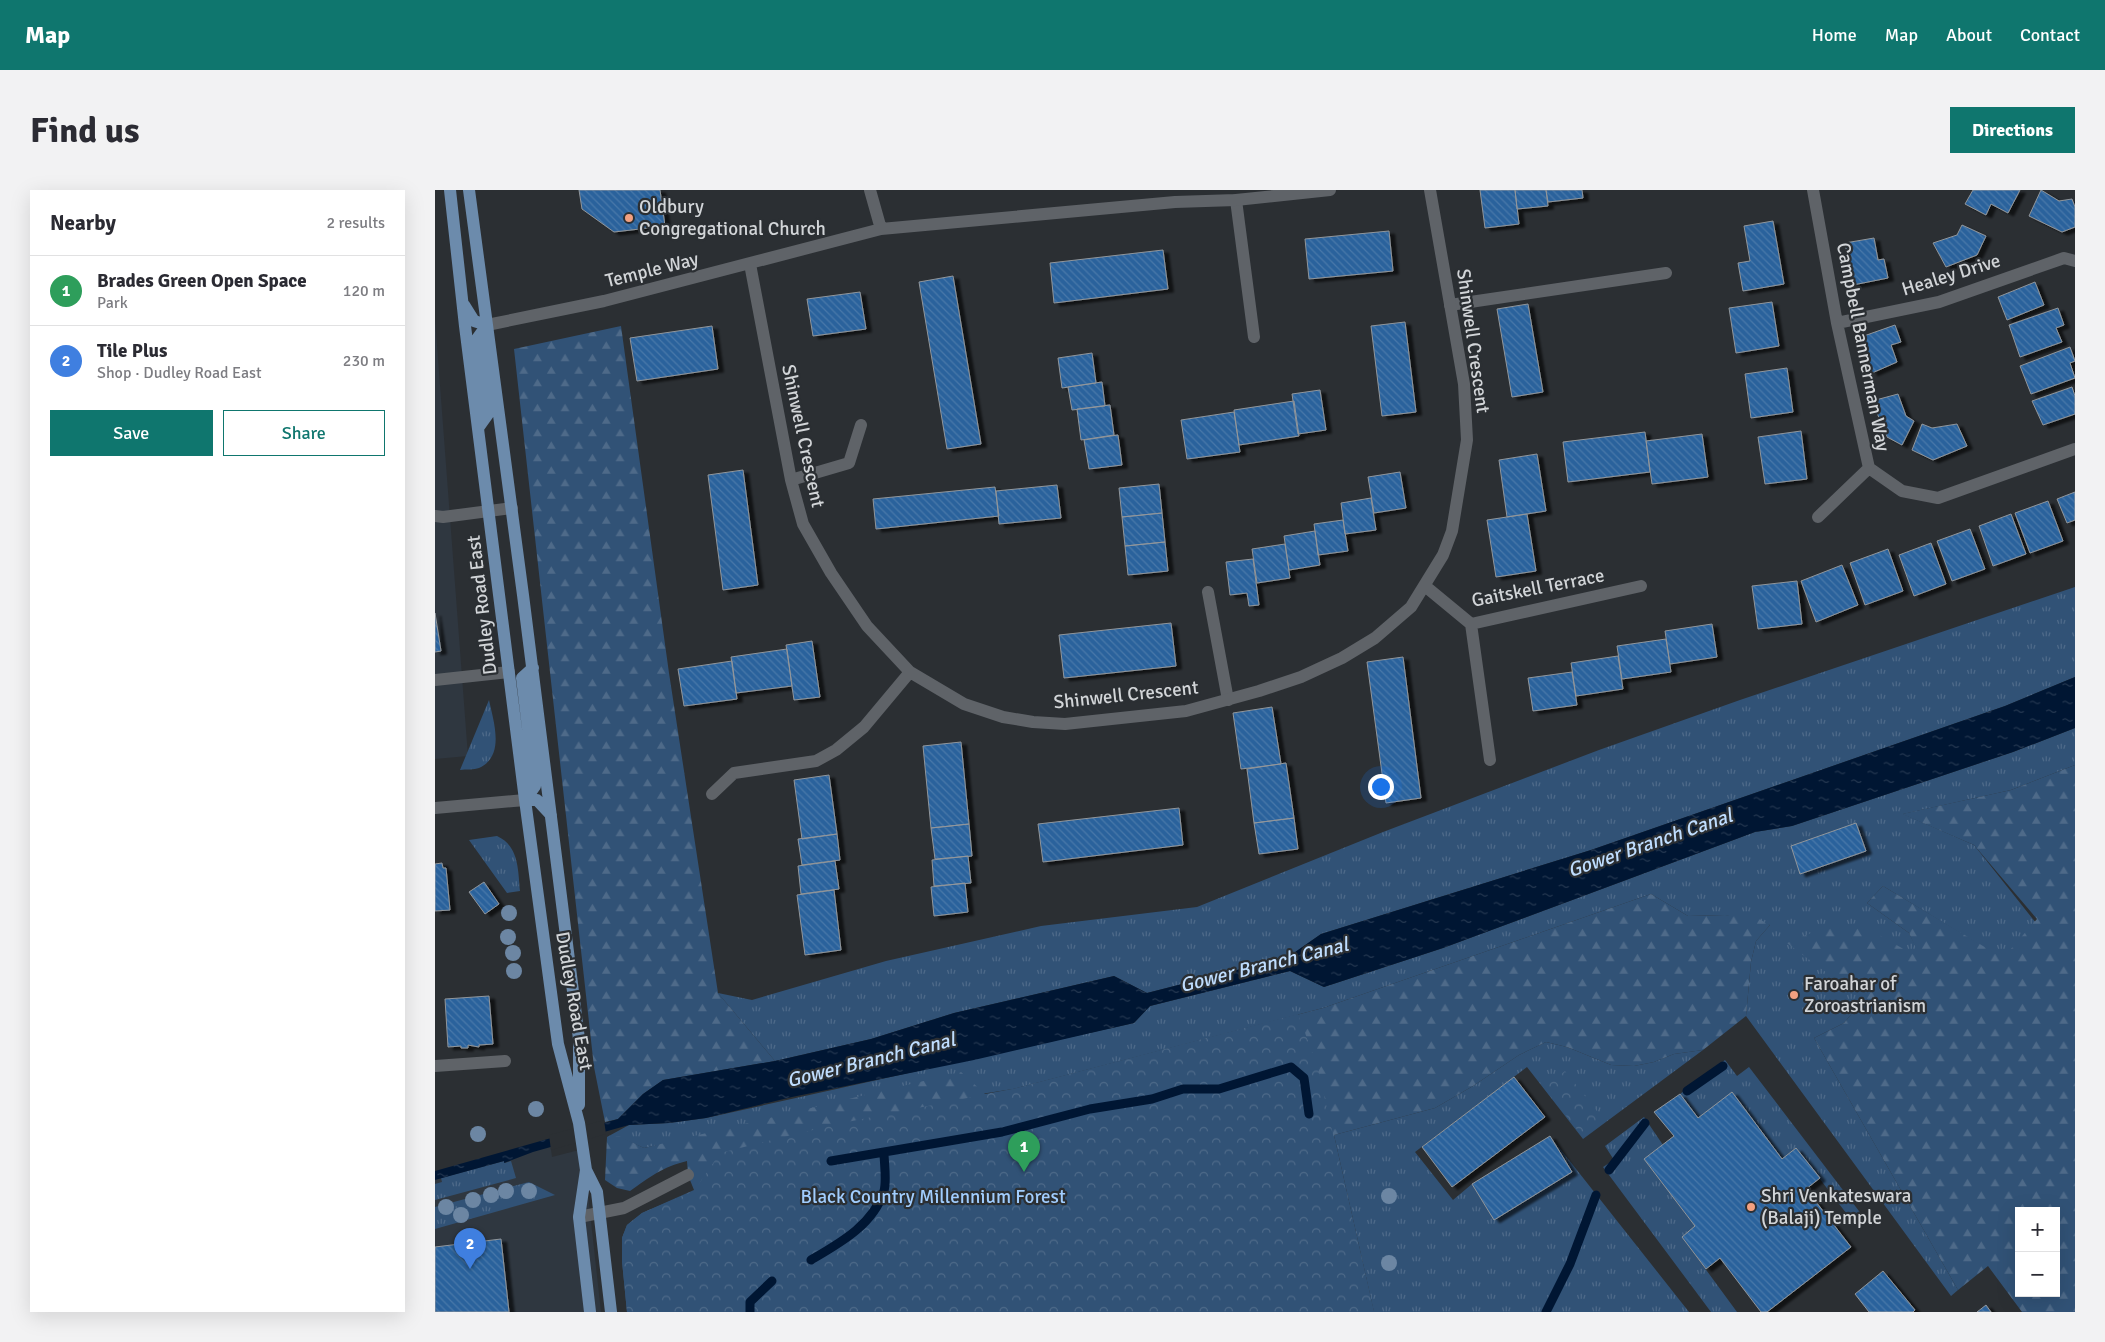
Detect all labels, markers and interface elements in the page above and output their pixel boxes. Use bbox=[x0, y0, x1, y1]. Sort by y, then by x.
text: Map bbox=[25, 20, 70, 50]
text: Home bbox=[1812, 24, 1857, 46]
text: Map bbox=[1885, 24, 1918, 46]
text: About bbox=[1946, 24, 1992, 46]
text: Contact bbox=[2020, 24, 2080, 46]
button: Directions bbox=[1950, 107, 2075, 153]
text: Find us bbox=[30, 109, 140, 152]
place label: Oldbury Congregational Church bbox=[639, 195, 826, 241]
text: Nearby bbox=[50, 210, 116, 236]
marker: Oldbury Congregational Church bbox=[623, 212, 635, 224]
text: 2 results bbox=[326, 213, 385, 233]
street label: Campbell Bannerman Way bbox=[1831, 241, 1895, 454]
street label: Temple Way bbox=[603, 247, 701, 293]
street label: Healey Drive bbox=[1899, 249, 2003, 301]
street label: Shinwell Crescent bbox=[1451, 267, 1495, 415]
text: Brades Green Open Space bbox=[97, 269, 307, 293]
text: 1 bbox=[62, 281, 70, 301]
text: 120 m bbox=[343, 281, 385, 301]
text: Park bbox=[97, 293, 128, 313]
text: Tile Plus bbox=[97, 339, 167, 363]
text: 2 bbox=[62, 351, 70, 371]
text: 230 m bbox=[343, 351, 385, 371]
street label: Shinwell Crescent bbox=[776, 362, 830, 510]
text: Shop · Dudley Road East bbox=[97, 363, 262, 383]
button: Save bbox=[50, 410, 213, 456]
button: Share bbox=[223, 410, 385, 456]
street label: Dudley Road East bbox=[461, 533, 502, 676]
street label: Gaitskell Terrace bbox=[1470, 563, 1606, 613]
street label: Shinwell Crescent bbox=[1052, 675, 1200, 715]
your location bbox=[1368, 774, 1394, 800]
water label: Gower Branch Canal bbox=[1564, 802, 1738, 883]
street label: Dudley Road East bbox=[550, 930, 598, 1073]
water label: Gower Branch Canal bbox=[1177, 931, 1353, 998]
place label: Faroahar of Zoroastrianism bbox=[1804, 972, 1926, 1018]
marker: Faroahar of Zoroastrianism bbox=[1788, 989, 1800, 1001]
water label: Gower Branch Canal bbox=[784, 1026, 960, 1093]
pin: 1 bbox=[1008, 1131, 1040, 1172]
place label: Shri Venkateswara (Balaji) Temple bbox=[1761, 1184, 1911, 1230]
park label: Black Country Millennium Forest bbox=[800, 1185, 1066, 1209]
marker: Shri Venkateswara (Balaji) Temple bbox=[1745, 1201, 1757, 1213]
map controls bbox=[2015, 1207, 2060, 1297]
button: + bbox=[2015, 1207, 2060, 1252]
pin: 2 bbox=[454, 1228, 486, 1269]
button: − bbox=[2015, 1252, 2060, 1297]

